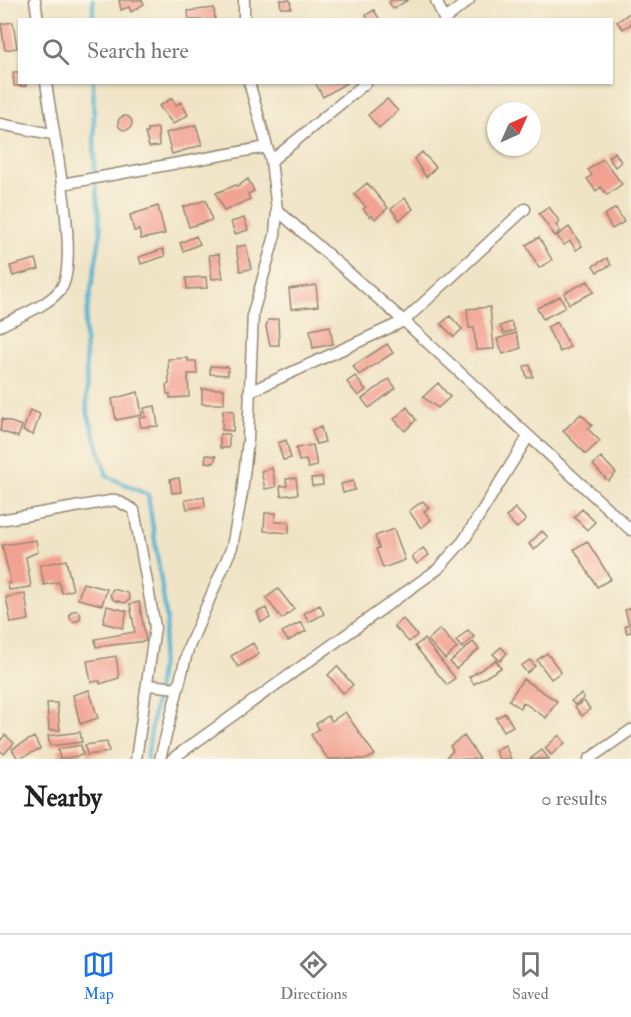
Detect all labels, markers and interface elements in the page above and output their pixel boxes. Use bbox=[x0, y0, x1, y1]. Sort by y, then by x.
search box bbox=[18, 18, 613, 84]
icon: search bbox=[39, 35, 72, 68]
text: Search here bbox=[87, 37, 189, 65]
north arrow bbox=[487, 102, 541, 156]
text: Nearby bbox=[24, 782, 102, 814]
text: 0 results bbox=[541, 786, 607, 811]
tab: Map bbox=[82, 948, 115, 1004]
tab: Directions bbox=[280, 948, 347, 1004]
tab: Saved bbox=[512, 948, 549, 1004]

